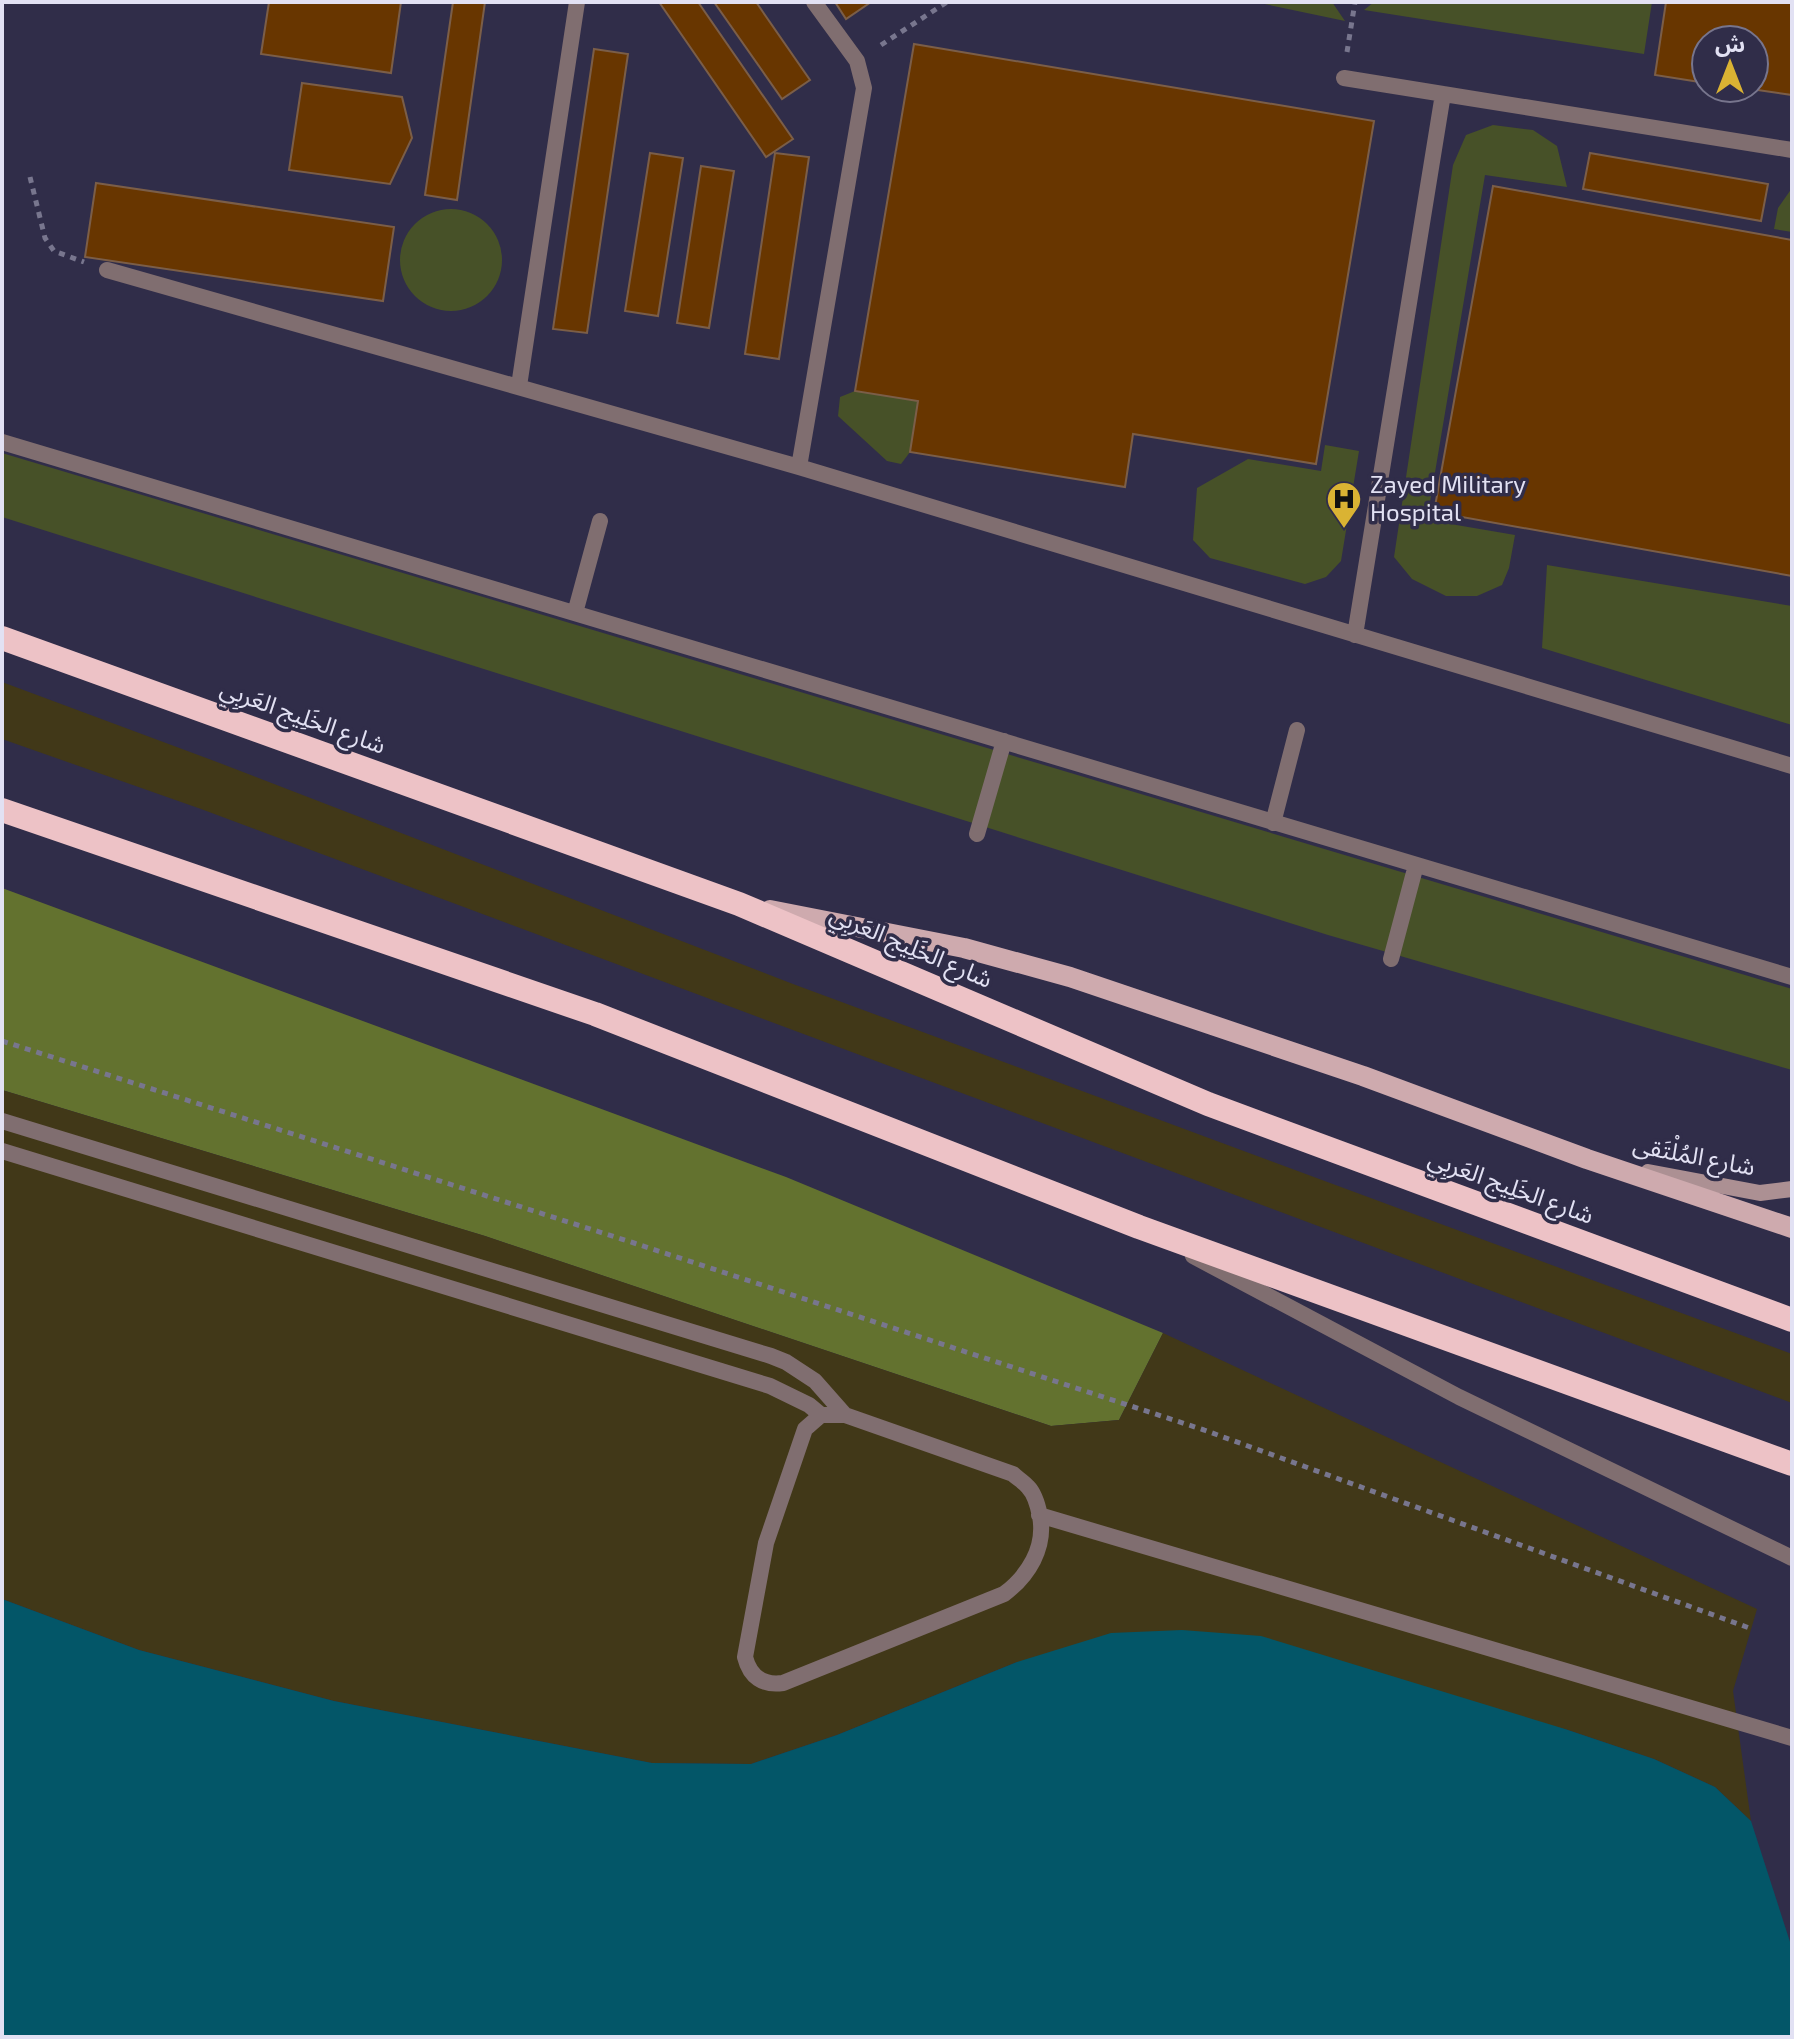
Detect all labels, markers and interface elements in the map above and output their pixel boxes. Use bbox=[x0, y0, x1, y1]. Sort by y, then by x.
north arrow bbox=[1690, 24, 1770, 104]
text: ش bbox=[1715, 30, 1745, 57]
place label: Zayed Military Hospital bbox=[1370, 469, 1526, 526]
hospital icon: Zayed Military Hospital bbox=[1325, 480, 1363, 530]
street label: شارع الخَلِيج العَربِي bbox=[215, 672, 390, 764]
street label: شارع الخَلِيج العَربِي bbox=[824, 898, 997, 998]
street label: شارع المُلْتَقى bbox=[1630, 1126, 1758, 1184]
street label: شارع الخَلِيج العَربِي bbox=[1423, 1142, 1598, 1234]

